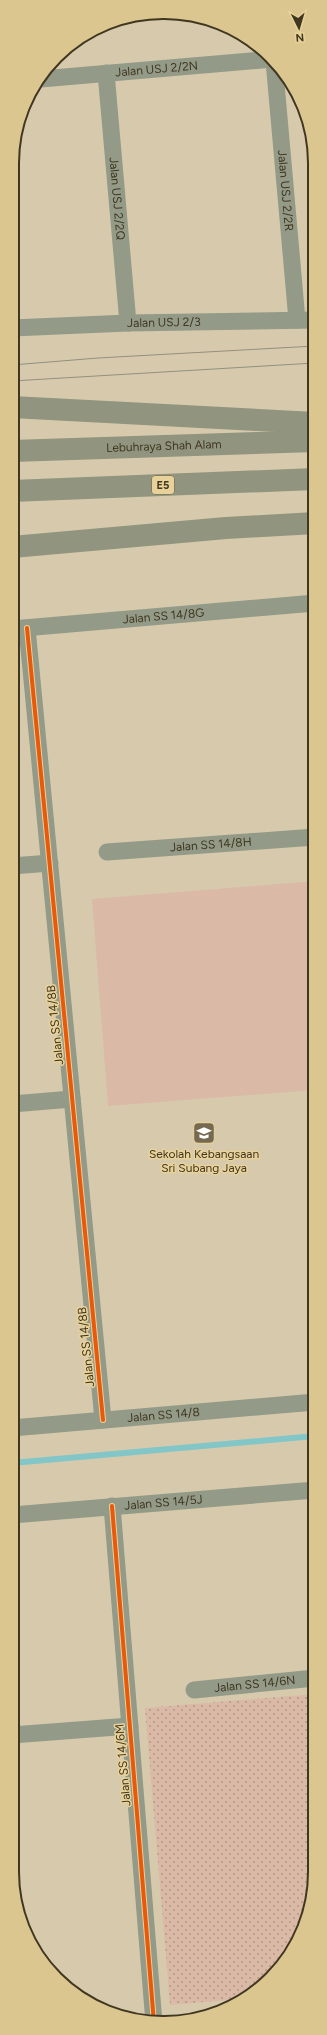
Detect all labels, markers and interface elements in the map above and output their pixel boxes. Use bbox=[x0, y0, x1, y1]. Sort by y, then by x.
north arrow bbox=[279, 8, 319, 48]
text: N bbox=[295, 31, 305, 44]
street label: Jalan USJ 2/2N bbox=[115, 58, 199, 80]
street label: Jalan USJ 2/2R bbox=[275, 149, 296, 232]
street label: Jalan USJ 2/2Q bbox=[106, 156, 128, 241]
street label: Jalan USJ 2/3 bbox=[127, 315, 201, 330]
street label: Lebuhraya Shah Alam bbox=[106, 437, 222, 455]
road number: E5 bbox=[152, 476, 174, 494]
street label: Jalan SS 14/8G bbox=[122, 606, 205, 626]
street label: Jalan SS 14/8H bbox=[169, 835, 252, 854]
street label: Jalan SS 14/8B bbox=[44, 984, 66, 1066]
school or university icon: Sekolah Kebangsaan Sri Subang Jaya bbox=[191, 1120, 217, 1146]
place label: Sekolah Kebangsaan Sri Subang Jaya bbox=[149, 1147, 259, 1175]
street label: Jalan SS 14/8B bbox=[75, 1306, 97, 1388]
street label: Jalan SS 14/8 bbox=[127, 1405, 200, 1425]
street label: Jalan SS 14/5J bbox=[124, 1492, 203, 1513]
street label: Jalan SS 14/6N bbox=[213, 1673, 296, 1695]
street label: Jalan SS 14/6M bbox=[112, 1723, 134, 1807]

